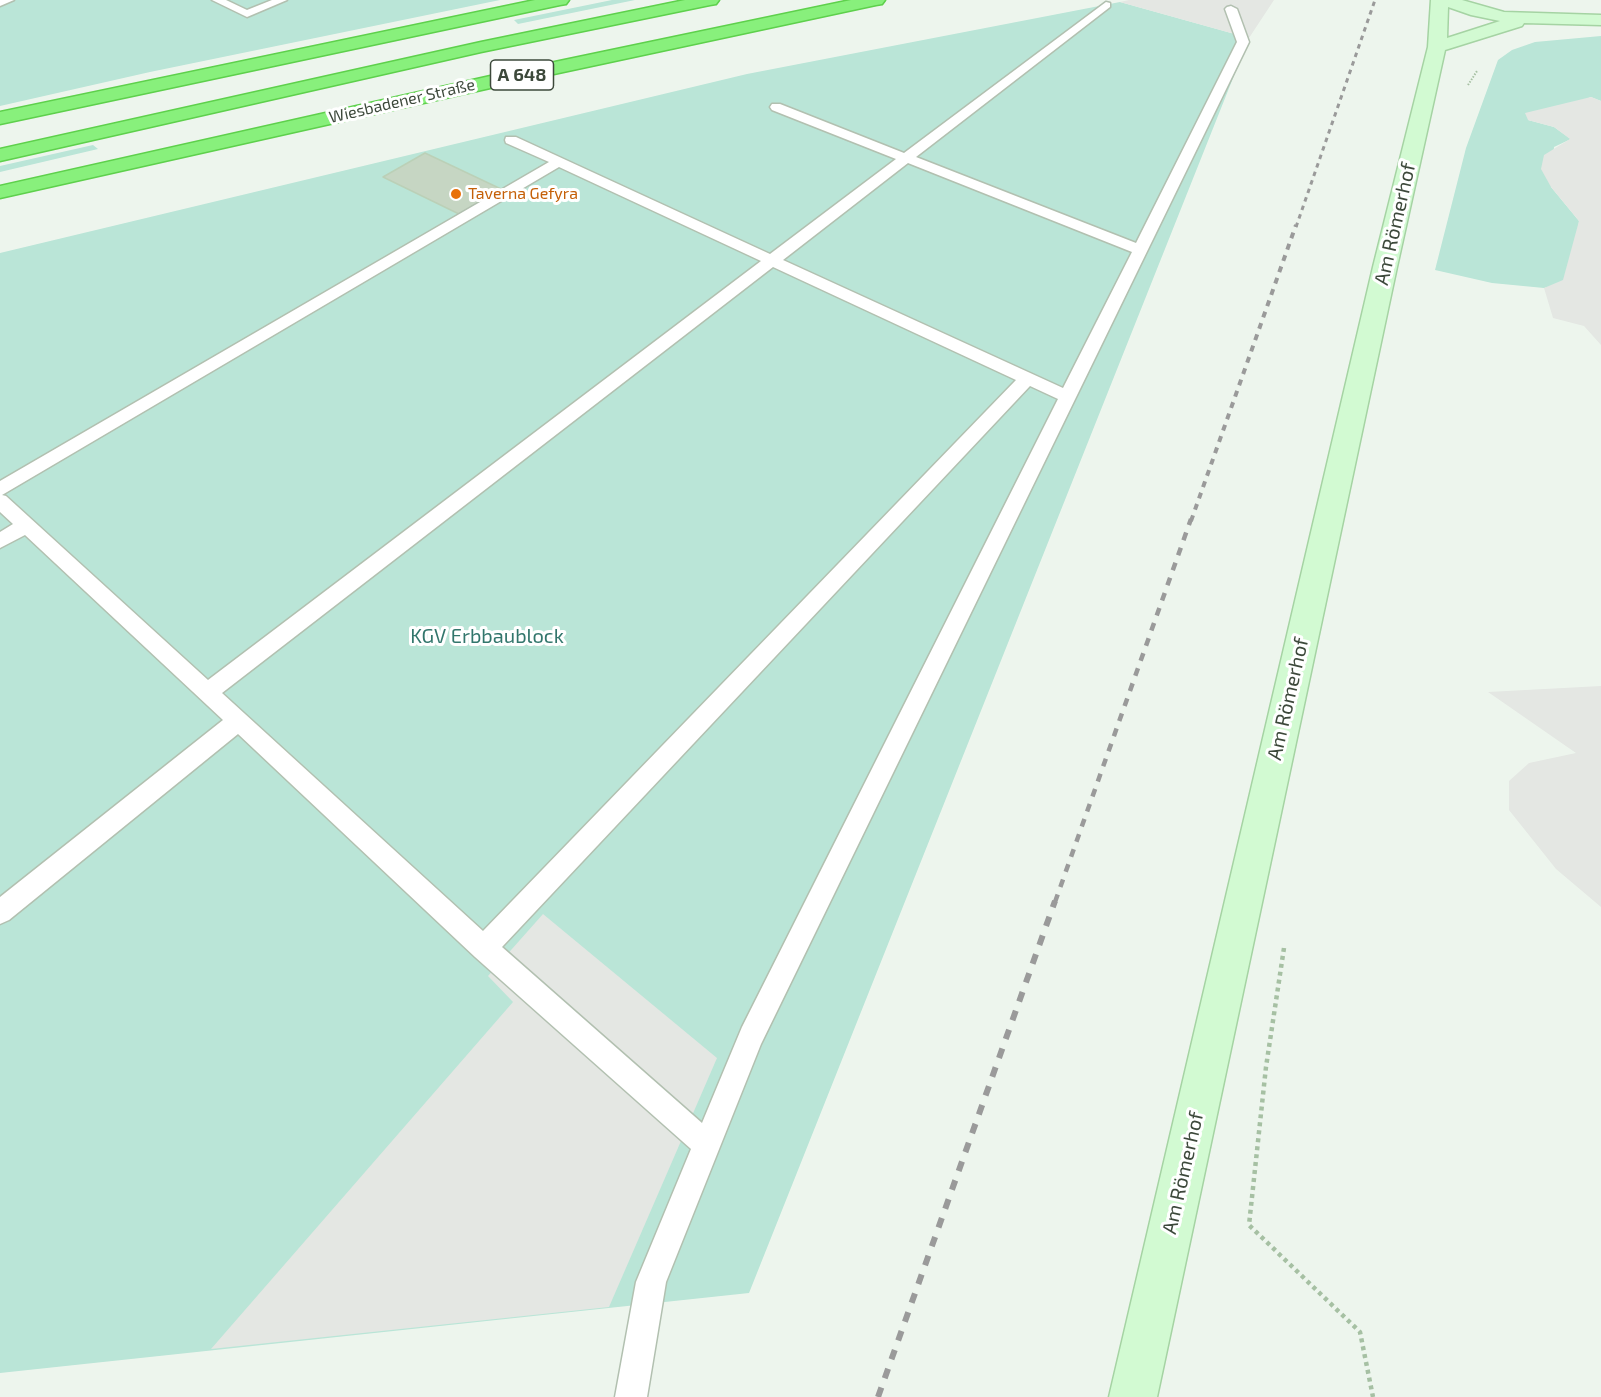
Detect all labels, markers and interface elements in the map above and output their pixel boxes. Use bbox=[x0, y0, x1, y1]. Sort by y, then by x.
road number: A 648 bbox=[490, 60, 554, 90]
street label: Wiesbadener Straße bbox=[327, 75, 477, 127]
street label: Am Römerhof bbox=[1369, 160, 1421, 288]
place label: Taverna Gefyra bbox=[468, 184, 578, 204]
marker: Taverna Gefyra bbox=[449, 187, 463, 201]
park label: KGV Erbbaublock bbox=[410, 624, 564, 648]
street label: Am Römerhof bbox=[1262, 635, 1314, 763]
street label: Am Römerhof bbox=[1157, 1109, 1209, 1237]

